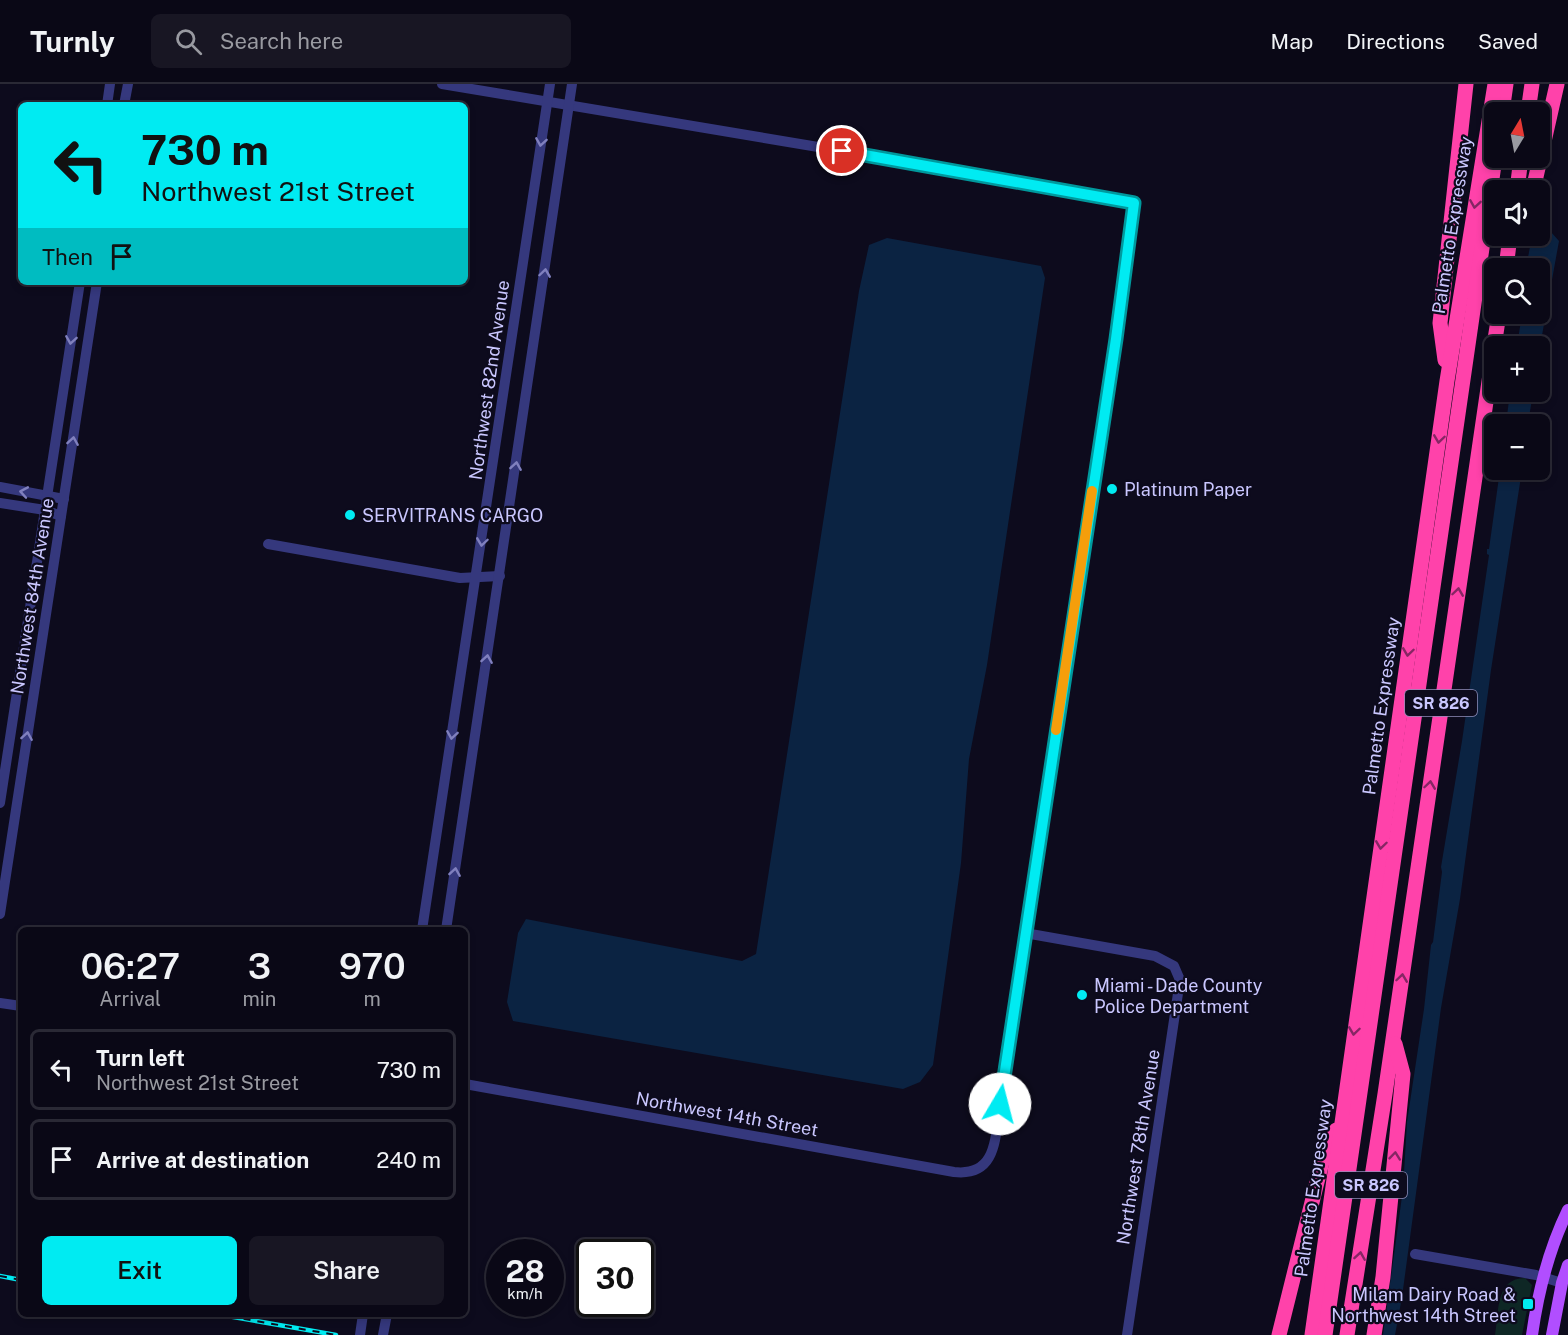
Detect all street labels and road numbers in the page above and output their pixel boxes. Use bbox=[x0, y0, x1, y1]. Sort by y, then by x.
street label: Palmetto Expressway bbox=[1428, 134, 1476, 315]
street label: Northwest 82nd Avenue bbox=[465, 279, 513, 481]
street label: Northwest 84th Avenue bbox=[6, 496, 58, 696]
street label: Palmetto Expressway bbox=[1358, 615, 1404, 796]
road number: SR 826 bbox=[1405, 690, 1477, 716]
street label: Northwest 78th Avenue bbox=[1112, 1048, 1164, 1246]
street label: Northwest 14th Street bbox=[634, 1088, 820, 1140]
street label: Palmetto Expressway bbox=[1290, 1097, 1336, 1278]
road number: SR 826 bbox=[1335, 1172, 1407, 1198]

